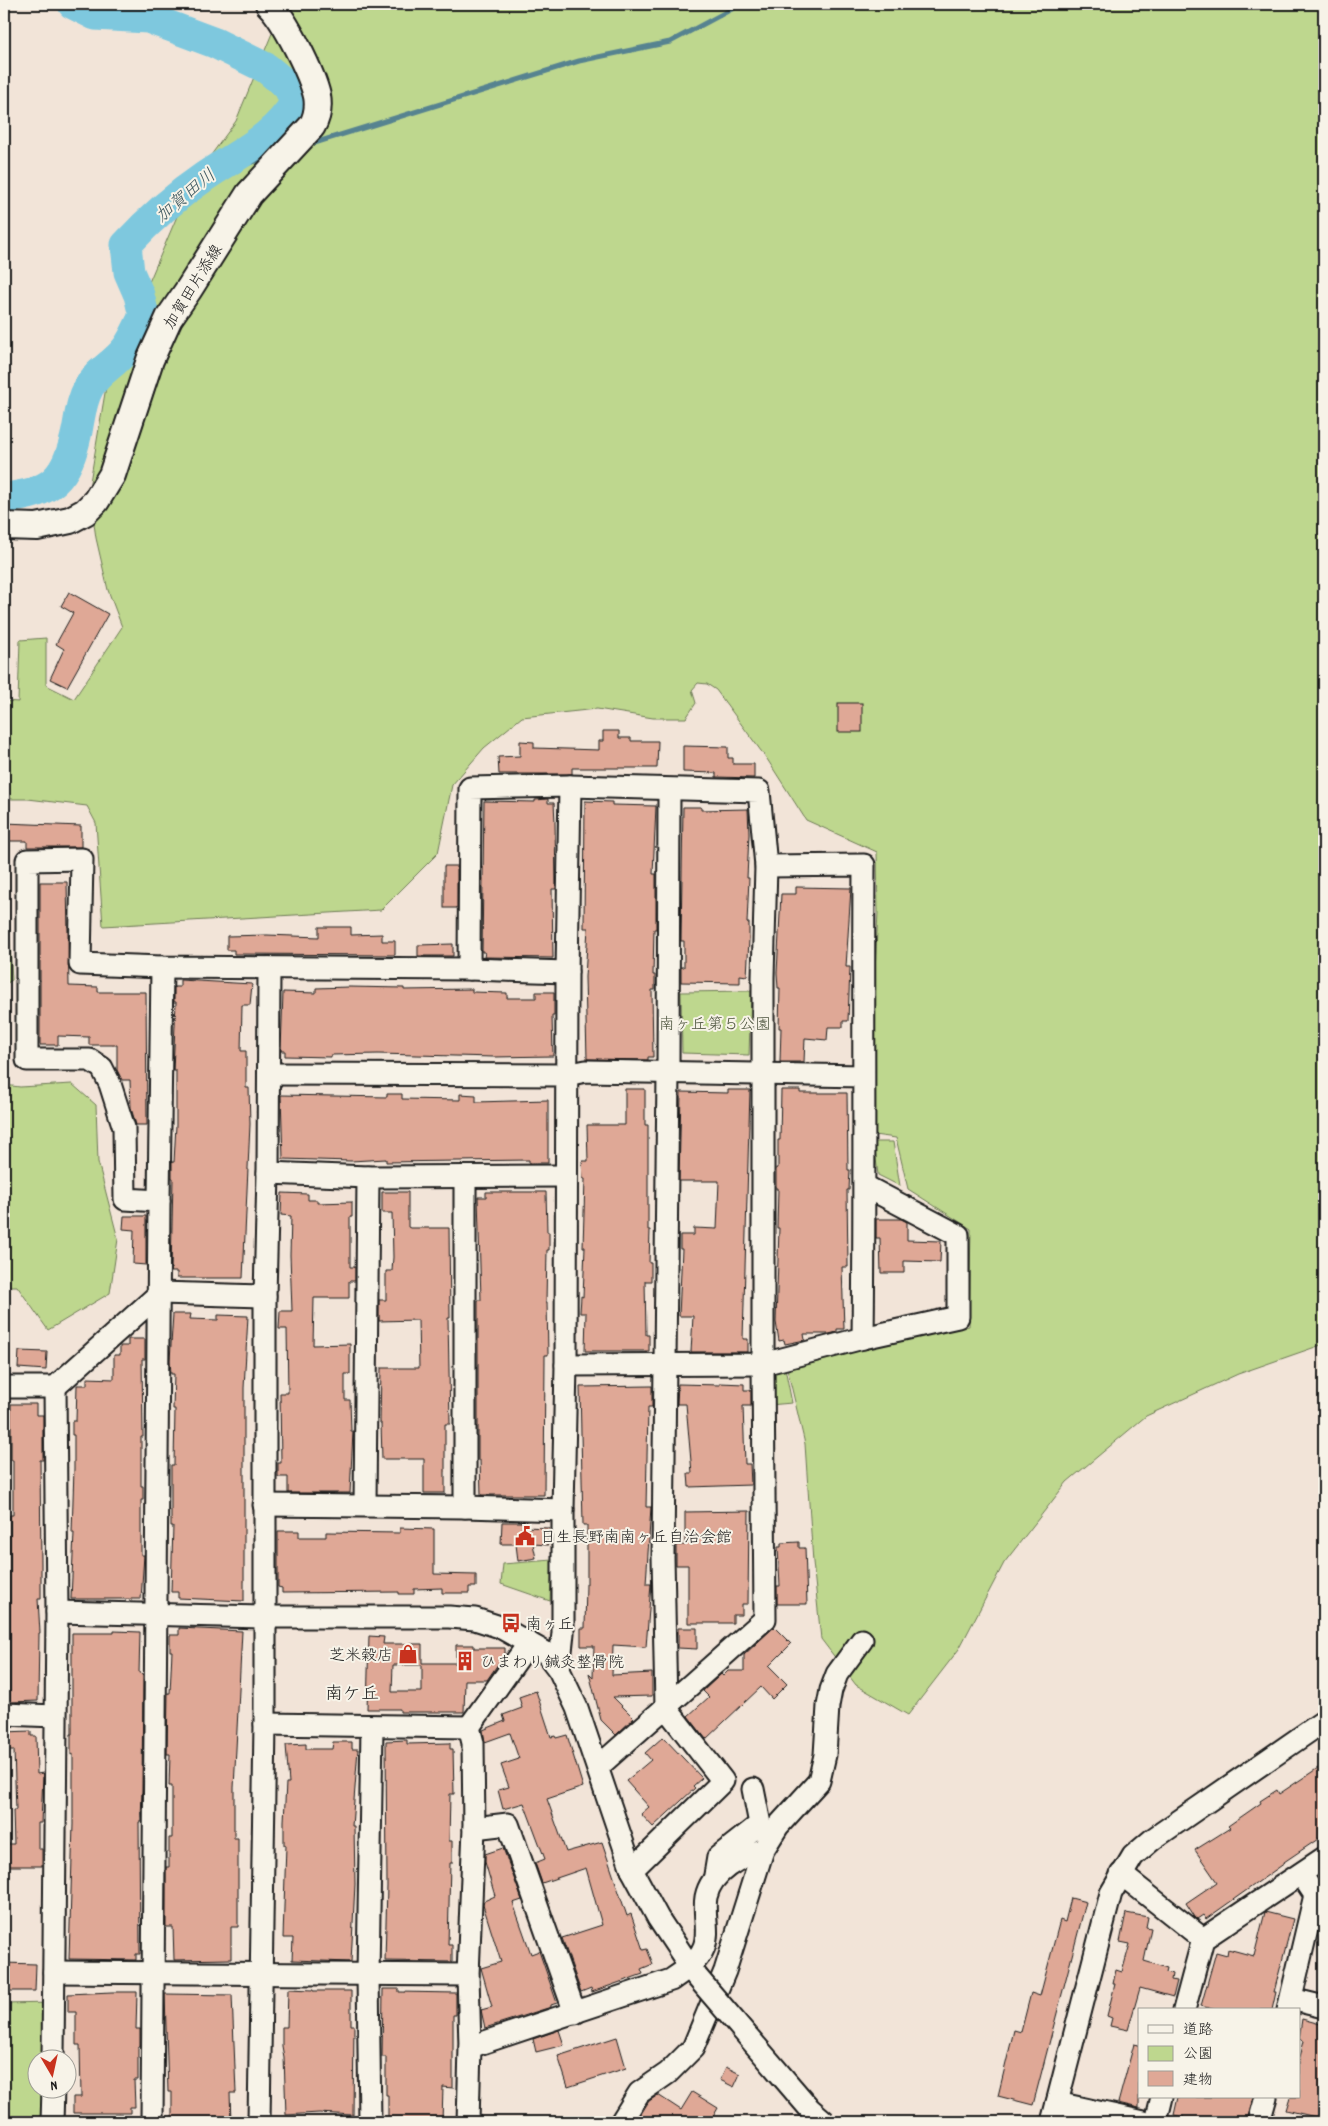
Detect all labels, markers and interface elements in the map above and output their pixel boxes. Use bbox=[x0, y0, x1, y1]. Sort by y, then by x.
water label: 加賀田川 bbox=[151, 164, 222, 230]
street label: 加賀田片添線 bbox=[159, 241, 229, 334]
park label: 南ヶ丘第５公園 bbox=[659, 1014, 771, 1037]
public building icon: 日生長野南南ヶ丘自治会館 bbox=[514, 1525, 536, 1547]
place label: 日生長野南南ヶ丘自治会館 bbox=[540, 1527, 732, 1550]
bus stop icon: 南ヶ丘 bbox=[500, 1612, 522, 1634]
place label: 南ヶ丘 bbox=[526, 1614, 574, 1637]
shop icon: 芝米穀店 bbox=[397, 1643, 419, 1665]
place label: 芝米穀店 bbox=[329, 1645, 393, 1668]
building icon: ひまわり鍼灸整骨院 bbox=[454, 1650, 476, 1672]
place label: ひまわり鍼灸整骨院 bbox=[480, 1652, 624, 1675]
district label: 南ケ丘 bbox=[325, 1683, 379, 1708]
legend bbox=[1138, 2008, 1300, 2098]
text: 道路 bbox=[1183, 2020, 1213, 2042]
text: 公園 bbox=[1183, 2044, 1213, 2066]
north arrow bbox=[28, 2048, 78, 2098]
text: 建物 bbox=[1183, 2070, 1213, 2092]
text: N bbox=[49, 2074, 59, 2095]

